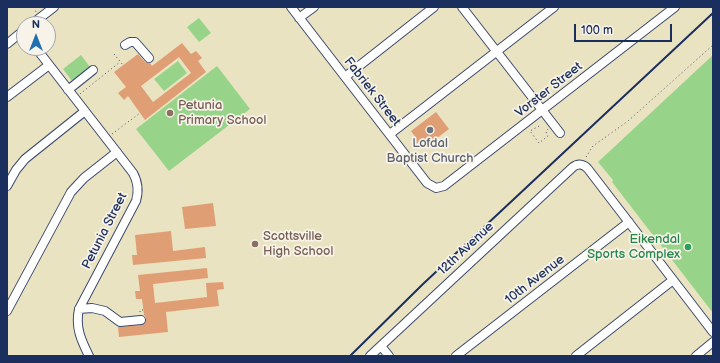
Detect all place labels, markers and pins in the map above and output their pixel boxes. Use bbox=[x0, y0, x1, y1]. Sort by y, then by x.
place label: Petunia Primary School bbox=[178, 98, 266, 129]
marker: Petunia Primary School bbox=[165, 108, 175, 118]
marker: Lofdal Baptist Church bbox=[425, 125, 435, 135]
place label: Lofdal Baptist Church bbox=[387, 136, 473, 167]
place label: Scottsville High School bbox=[263, 229, 333, 260]
place label: Eikendal Sports Complex bbox=[587, 232, 680, 263]
marker: Scottsville High School bbox=[250, 239, 260, 249]
marker: Eikendal Sports Complex bbox=[683, 242, 693, 252]

